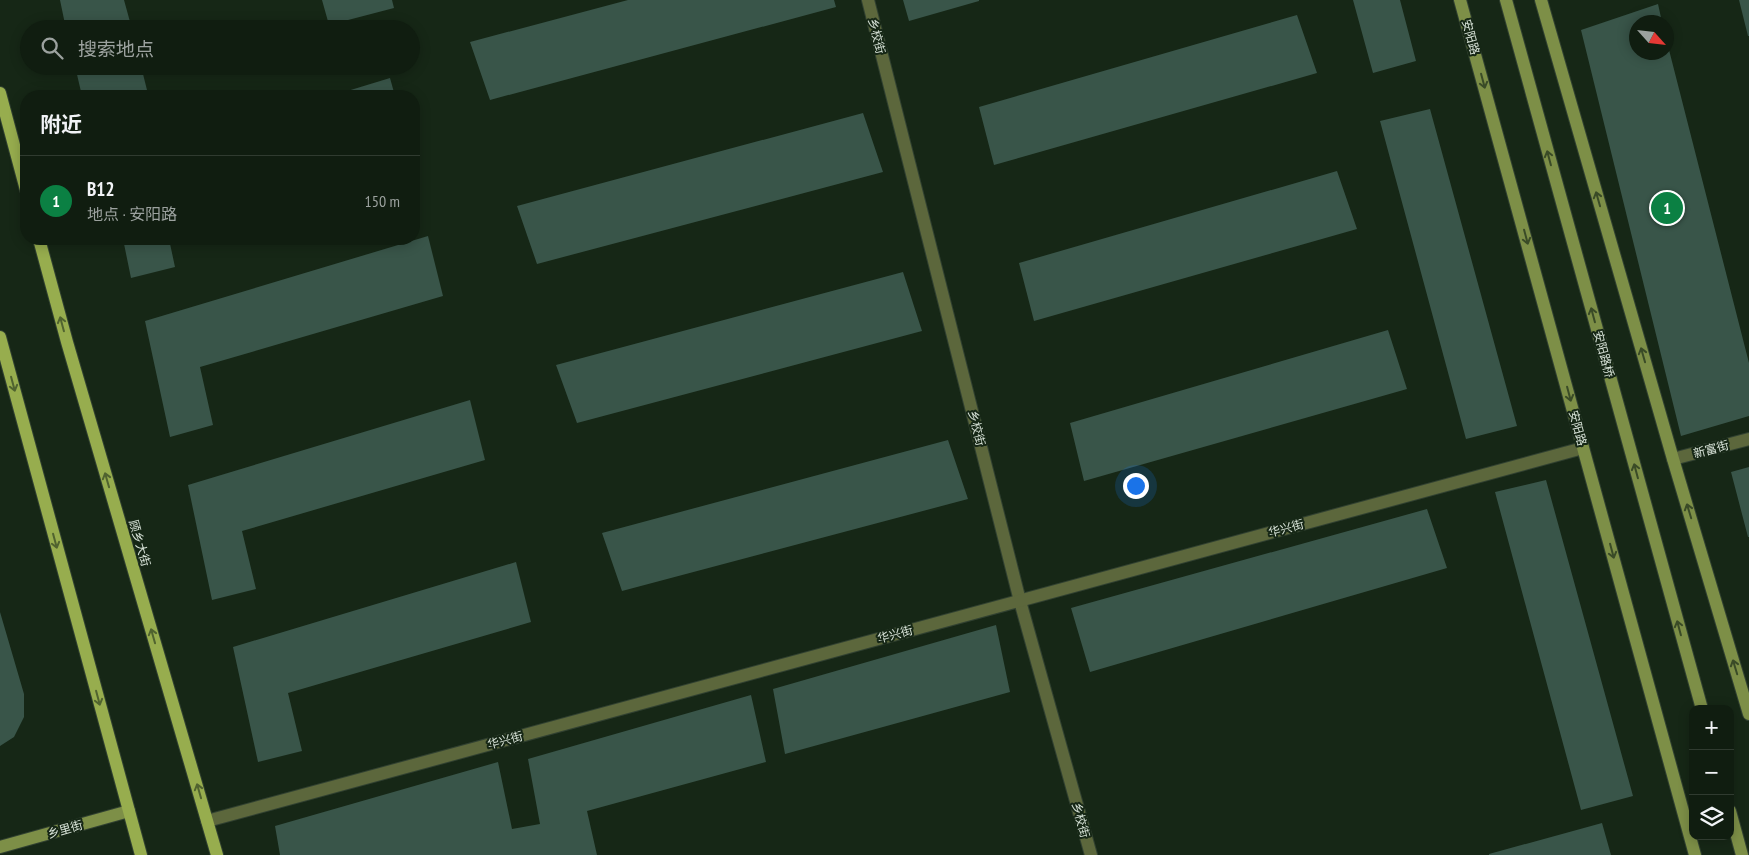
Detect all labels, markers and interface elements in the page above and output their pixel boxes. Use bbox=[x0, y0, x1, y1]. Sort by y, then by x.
north arrow bbox=[1629, 15, 1674, 60]
street label: 乡校街 bbox=[865, 17, 889, 55]
street label: 安阳路 bbox=[1459, 18, 1483, 56]
search box bbox=[20, 20, 420, 75]
icon: search bbox=[38, 34, 66, 62]
text: 搜索地点 bbox=[78, 37, 154, 61]
one-way arrow bbox=[1478, 72, 1488, 88]
text: 附近 bbox=[40, 111, 82, 138]
one-way arrow bbox=[1544, 151, 1554, 167]
text: B12 bbox=[87, 177, 114, 201]
pin: 1 bbox=[1651, 189, 1683, 227]
text: 1 bbox=[52, 191, 60, 211]
text: 150 m bbox=[365, 191, 400, 211]
one-way arrow bbox=[1593, 192, 1603, 208]
text: 地点 · 安阳路 bbox=[87, 204, 177, 224]
one-way arrow bbox=[1521, 229, 1531, 245]
one-way arrow bbox=[1587, 307, 1597, 323]
one-way arrow bbox=[57, 316, 66, 332]
street label: 安阳路桥 bbox=[1591, 329, 1617, 379]
one-way arrow bbox=[1638, 348, 1648, 364]
one-way arrow bbox=[9, 375, 18, 391]
one-way arrow bbox=[1564, 386, 1574, 402]
street label: 乡校街 bbox=[965, 409, 989, 447]
street label: 安阳路 bbox=[1566, 409, 1590, 447]
street label: 新富街 bbox=[1692, 437, 1730, 461]
one-way arrow bbox=[1631, 464, 1640, 480]
one-way arrow bbox=[102, 472, 112, 488]
your location bbox=[1123, 473, 1149, 499]
one-way arrow bbox=[1683, 504, 1693, 520]
street label: 华兴街 bbox=[1267, 516, 1305, 540]
street label: 顾乡大街 bbox=[126, 518, 154, 568]
one-way arrow bbox=[51, 532, 61, 548]
one-way arrow bbox=[1607, 542, 1617, 558]
one-way arrow bbox=[1674, 620, 1684, 636]
street label: 华兴街 bbox=[876, 622, 914, 646]
one-way arrow bbox=[148, 628, 157, 644]
one-way arrow bbox=[1730, 660, 1740, 676]
one-way arrow bbox=[94, 689, 103, 705]
map controls bbox=[1689, 705, 1734, 840]
button: + bbox=[1689, 705, 1734, 750]
street label: 华兴街 bbox=[486, 728, 524, 752]
button: − bbox=[1689, 750, 1734, 795]
one-way arrow bbox=[193, 784, 203, 800]
button: layers bbox=[1689, 795, 1734, 840]
street label: 乡校街 bbox=[1069, 801, 1093, 839]
street label: 乡里街 bbox=[46, 817, 84, 841]

